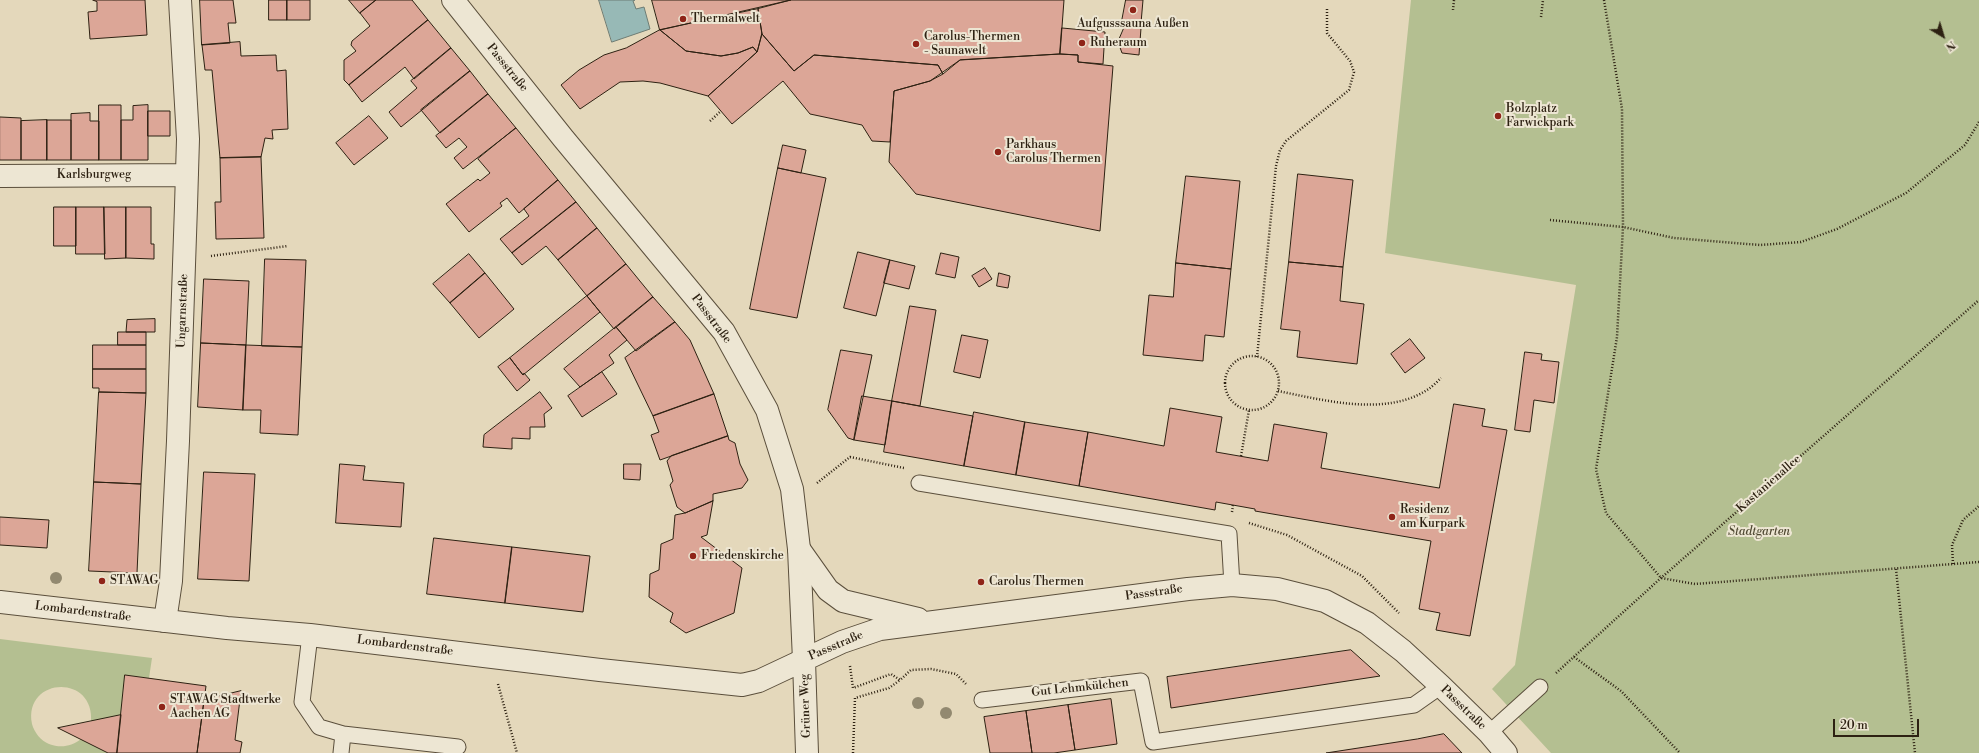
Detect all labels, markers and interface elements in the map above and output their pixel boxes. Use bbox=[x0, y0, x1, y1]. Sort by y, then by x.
marker: Aufgusssauna Außen bbox=[1128, 5, 1138, 15]
place label: Thermalwelt bbox=[691, 12, 760, 26]
marker: Thermalwelt bbox=[678, 14, 688, 24]
north arrow bbox=[1923, 16, 1963, 56]
place label: Aufgusssauna Außen bbox=[1077, 17, 1189, 31]
place label: Carolus-Thermen - Saunawelt bbox=[924, 30, 1020, 58]
place label: Ruheraum bbox=[1090, 36, 1147, 50]
text: N bbox=[1943, 37, 1958, 54]
marker: Ruheraum bbox=[1077, 38, 1087, 48]
marker: Carolus-Thermen - Saunawelt bbox=[911, 39, 921, 49]
street label: Passstraße bbox=[483, 41, 531, 95]
place label: Bolzplatz Farwickpark bbox=[1506, 102, 1574, 130]
marker: Bolzplatz Farwickpark bbox=[1493, 111, 1503, 121]
place label: Parkhaus Carolus Thermen bbox=[1006, 138, 1101, 166]
marker: Parkhaus Carolus Thermen bbox=[993, 147, 1003, 157]
street label: Karlsburgweg bbox=[57, 168, 131, 182]
street label: Ungarnstraße bbox=[175, 274, 191, 348]
street label: Passstraße bbox=[688, 292, 734, 346]
street label: Kastanienallee bbox=[1734, 452, 1804, 516]
place label: Residenz am Kurpark bbox=[1400, 503, 1465, 531]
marker: Residenz am Kurpark bbox=[1387, 512, 1397, 522]
park label: Stadtgarten bbox=[1728, 525, 1790, 539]
place label: Friedenskirche bbox=[701, 549, 784, 563]
marker: Friedenskirche bbox=[688, 551, 698, 561]
place label: STAWAG bbox=[110, 574, 158, 588]
place label: Carolus Thermen bbox=[989, 575, 1084, 589]
marker: STAWAG bbox=[97, 576, 107, 586]
marker: Carolus Thermen bbox=[976, 577, 986, 587]
street label: Passstraße bbox=[1124, 582, 1184, 604]
street label: Lombardenstraße bbox=[34, 599, 132, 625]
street label: Passstraße bbox=[807, 628, 865, 664]
street label: Lombardenstraße bbox=[356, 633, 454, 659]
street label: Grüner Weg bbox=[798, 674, 814, 738]
street label: Gut Lehmkülchen bbox=[1031, 676, 1129, 700]
street label: Passstraße bbox=[1437, 683, 1489, 733]
place label: STAWAG Stadtwerke Aachen AG bbox=[170, 693, 281, 721]
marker: STAWAG Stadtwerke Aachen AG bbox=[157, 702, 167, 712]
scale bar bbox=[1835, 711, 1921, 737]
text: 20 m bbox=[1840, 718, 1868, 733]

